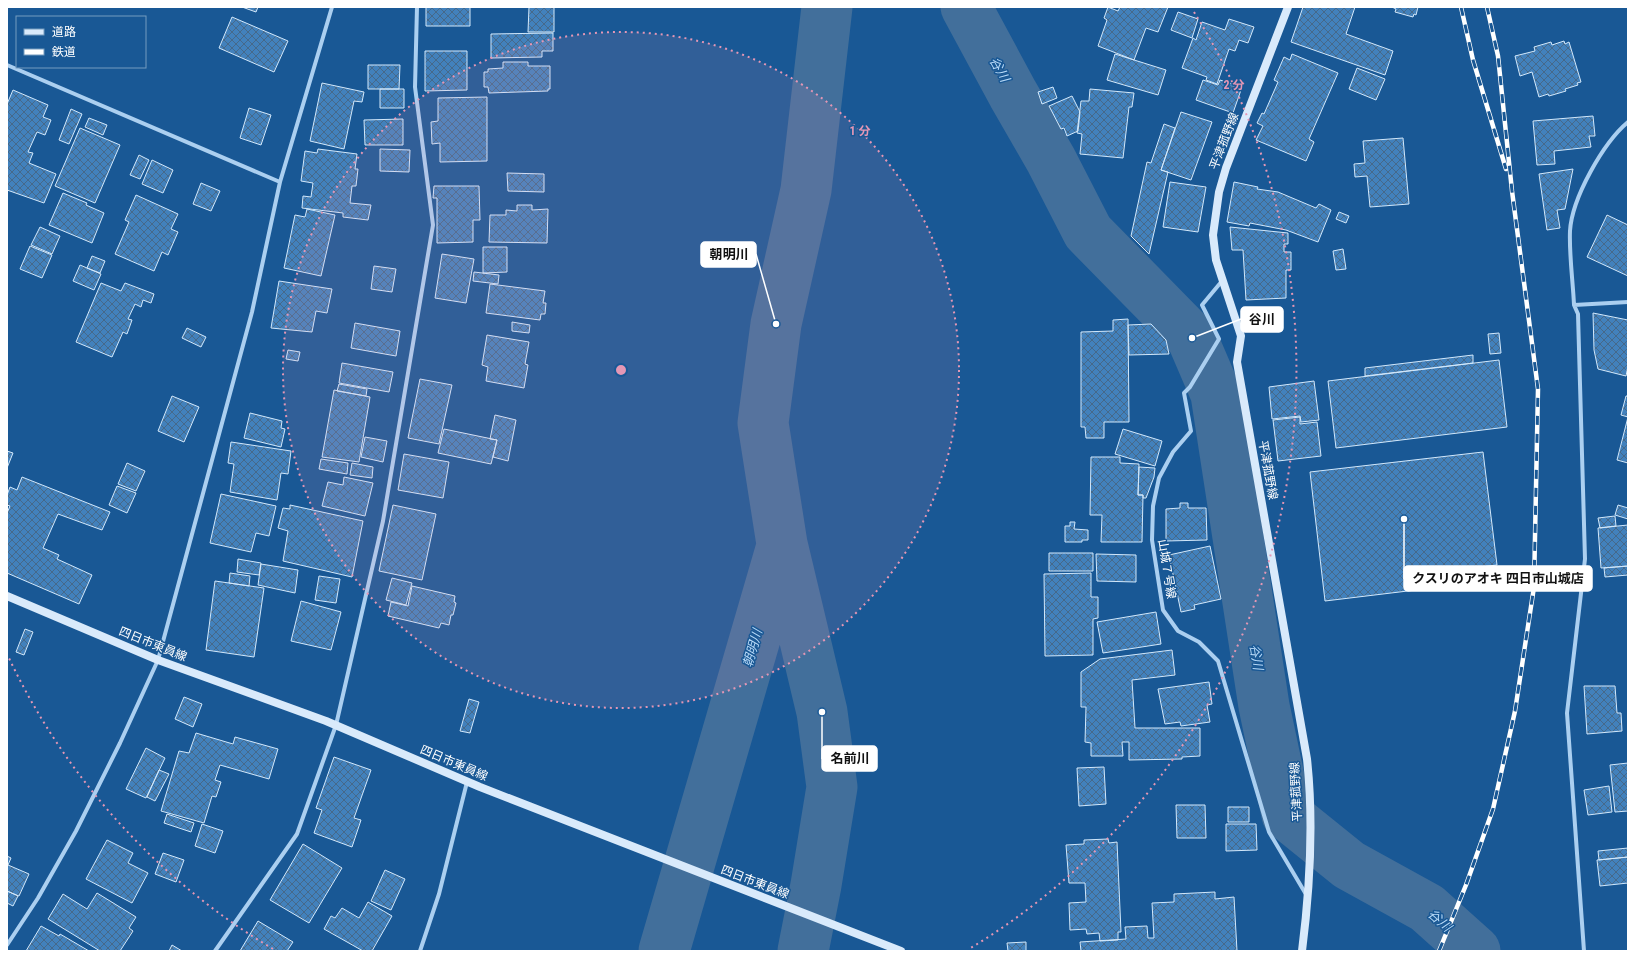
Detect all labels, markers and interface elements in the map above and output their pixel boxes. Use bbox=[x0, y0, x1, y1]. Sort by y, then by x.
legend bbox=[16, 16, 146, 68]
text: 道路 bbox=[52, 25, 76, 39]
text: 鉄道 bbox=[52, 45, 76, 59]
water label: 谷川 bbox=[987, 54, 1013, 86]
text: 2 分 bbox=[1224, 78, 1244, 92]
street label: 平津菰野線 bbox=[1207, 110, 1241, 172]
text: 1 分 bbox=[850, 124, 870, 138]
callout: 朝明川 bbox=[701, 242, 756, 267]
text: 朝明川 bbox=[709, 247, 749, 262]
callout: 谷川 bbox=[1241, 307, 1283, 332]
text: 谷川 bbox=[1249, 312, 1275, 327]
centre of rings bbox=[614, 363, 628, 377]
street label: 平津菰野線 bbox=[1256, 439, 1280, 501]
street label: 山城７号線 bbox=[1155, 538, 1179, 600]
callout: クスリのアオキ 四日市山城店 bbox=[1404, 566, 1592, 591]
text: クスリのアオキ 四日市山城店 bbox=[1412, 571, 1584, 586]
street label: 四日市東員線 bbox=[117, 624, 189, 664]
water label: 朝明川 bbox=[740, 625, 766, 669]
water label: 谷川 bbox=[1247, 643, 1266, 673]
street label: 四日市東員線 bbox=[418, 742, 490, 784]
callout: 名前川 bbox=[822, 746, 877, 771]
text: 名前川 bbox=[830, 751, 870, 766]
street label: 平津菰野線 bbox=[1287, 762, 1305, 822]
street label: 四日市東員線 bbox=[719, 863, 791, 901]
water label: 谷川 bbox=[1425, 906, 1456, 936]

